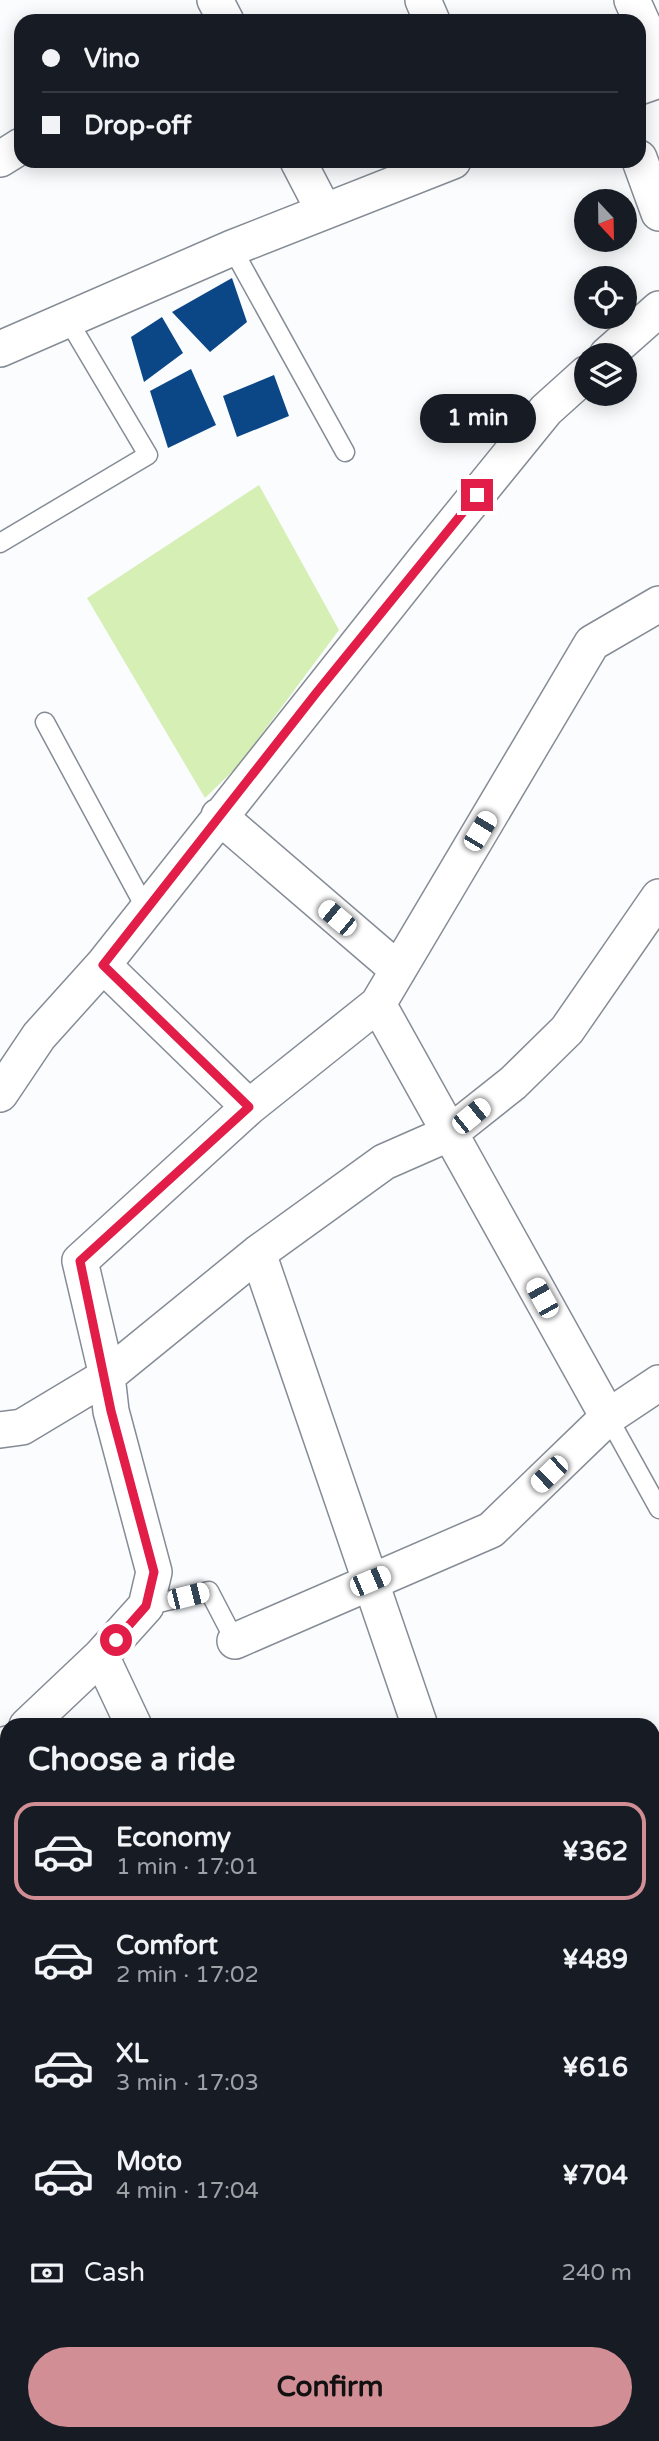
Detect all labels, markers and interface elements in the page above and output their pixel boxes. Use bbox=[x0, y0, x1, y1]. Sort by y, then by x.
text: Vino bbox=[84, 43, 140, 74]
text: Drop-off bbox=[84, 110, 191, 141]
north arrow bbox=[574, 189, 637, 252]
map controls bbox=[574, 189, 637, 406]
button: locate bbox=[574, 266, 637, 329]
button: layers bbox=[574, 343, 637, 406]
callout: 1 min bbox=[419, 393, 535, 442]
text: 1 min bbox=[447, 404, 509, 432]
route end bbox=[461, 479, 493, 511]
car bbox=[461, 808, 500, 854]
car bbox=[315, 896, 360, 940]
car bbox=[449, 1095, 494, 1137]
car bbox=[523, 1275, 562, 1321]
car bbox=[527, 1452, 572, 1496]
car bbox=[347, 1563, 394, 1599]
car bbox=[166, 1581, 211, 1611]
route start bbox=[100, 1624, 132, 1656]
text: Choose a ride bbox=[28, 1741, 235, 1779]
icon: car bbox=[32, 1820, 95, 1883]
text: Economy bbox=[116, 1822, 231, 1853]
text: ¥362 bbox=[562, 1836, 628, 1867]
text: 1 min · 17:01 bbox=[116, 1853, 259, 1881]
icon: car bbox=[32, 1928, 95, 1991]
text: Comfort bbox=[116, 1930, 218, 1961]
text: ¥489 bbox=[562, 1944, 628, 1975]
text: 2 min · 17:02 bbox=[116, 1961, 259, 1989]
icon: car bbox=[32, 2036, 95, 2099]
text: XL bbox=[116, 2038, 148, 2069]
text: ¥616 bbox=[562, 2052, 628, 2083]
text: 3 min · 17:03 bbox=[116, 2069, 259, 2097]
icon: car bbox=[32, 2144, 95, 2207]
text: Moto bbox=[116, 2146, 182, 2177]
text: ¥704 bbox=[562, 2160, 628, 2191]
text: 4 min · 17:04 bbox=[116, 2177, 259, 2205]
icon: cash bbox=[28, 2254, 66, 2292]
text: Cash bbox=[84, 2257, 145, 2288]
text: 240 m bbox=[562, 2259, 632, 2287]
button: Confirm bbox=[28, 2347, 632, 2427]

